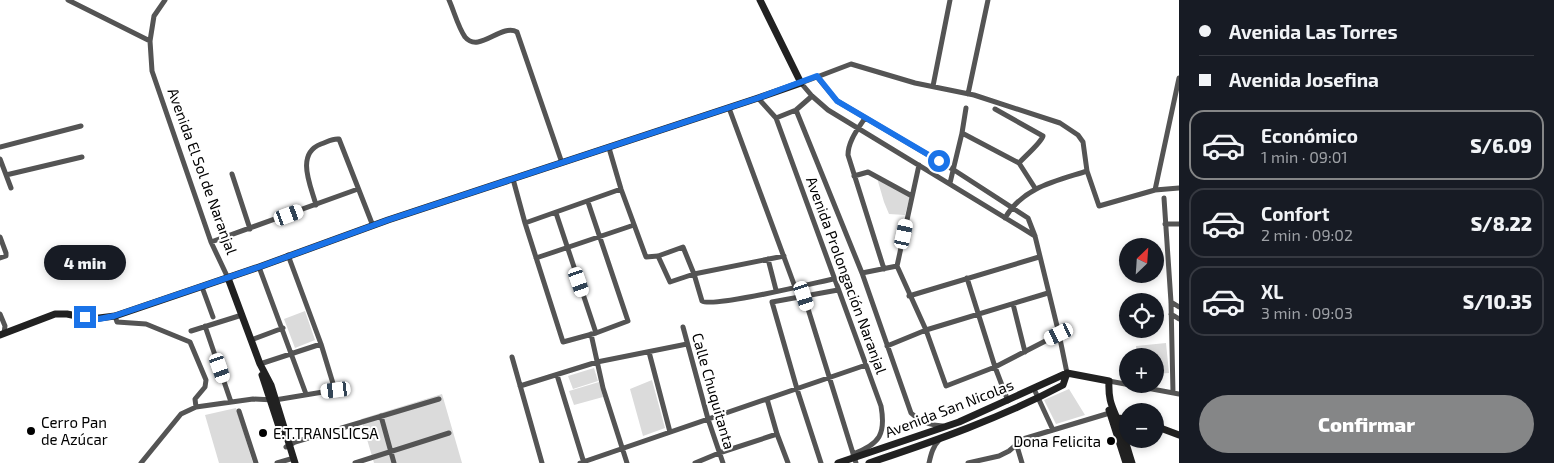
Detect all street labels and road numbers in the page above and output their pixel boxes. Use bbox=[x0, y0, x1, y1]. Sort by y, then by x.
street label: Avenida El Sol de Naranjal bbox=[164, 85, 242, 258]
street label: Avenida Prolongación Naranjal bbox=[802, 174, 891, 377]
street label: Calle Chuquitanta bbox=[689, 331, 739, 451]
street label: Avenida San Nicolas bbox=[882, 375, 1016, 441]

